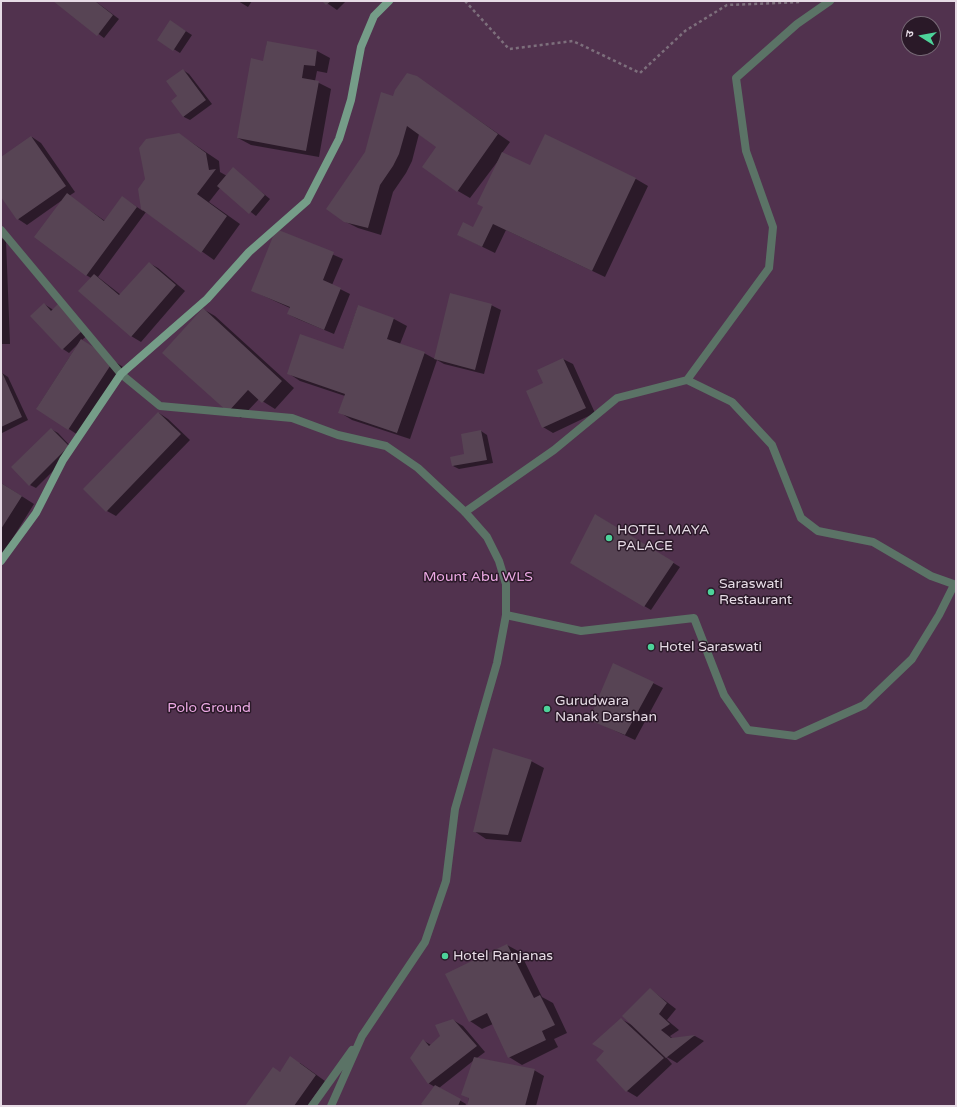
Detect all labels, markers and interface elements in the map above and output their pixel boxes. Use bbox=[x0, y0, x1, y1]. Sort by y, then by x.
north arrow bbox=[901, 16, 941, 56]
text: उ bbox=[903, 29, 917, 38]
place label: HOTEL MAYA PALACE bbox=[617, 522, 709, 554]
marker: HOTEL MAYA PALACE bbox=[604, 533, 614, 543]
park label: Mount Abu WLS bbox=[423, 569, 533, 585]
place label: Saraswati Restaurant bbox=[719, 576, 792, 608]
marker: Saraswati Restaurant bbox=[706, 587, 716, 597]
place label: Hotel Saraswati bbox=[659, 639, 762, 655]
marker: Hotel Saraswati bbox=[646, 642, 656, 652]
place label: Gurudwara Nanak Darshan bbox=[555, 693, 657, 726]
park label: Polo Ground bbox=[167, 700, 251, 716]
marker: Gurudwara Nanak Darshan bbox=[542, 704, 552, 714]
place label: Hotel Ranjanas bbox=[453, 948, 553, 964]
marker: Hotel Ranjanas bbox=[440, 951, 450, 961]

